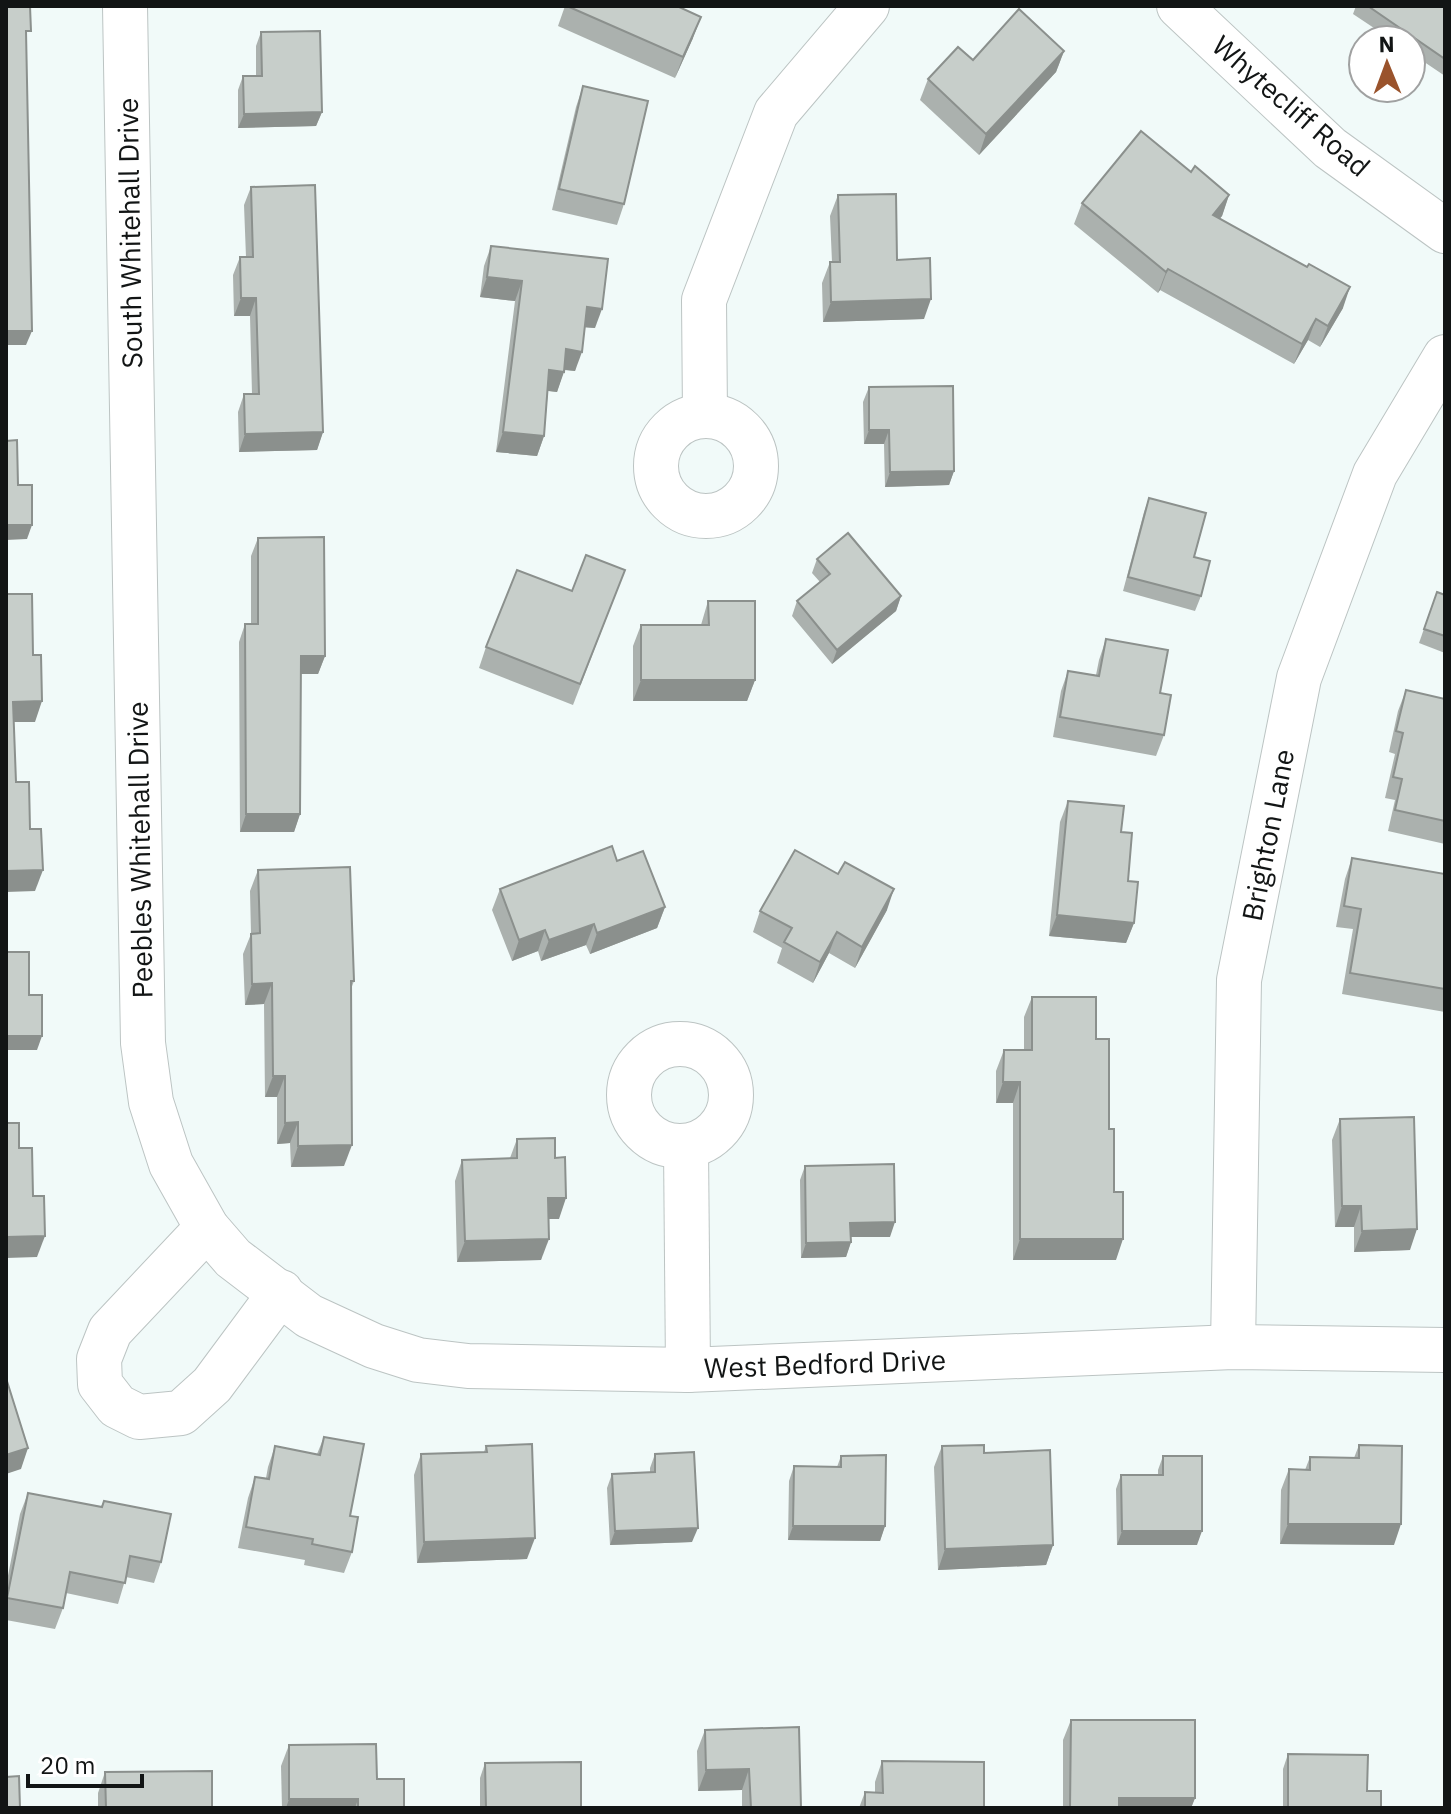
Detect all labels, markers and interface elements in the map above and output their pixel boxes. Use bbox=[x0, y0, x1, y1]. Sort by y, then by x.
north arrow bbox=[1347, 24, 1427, 104]
street label: Whytecliff Road bbox=[1205, 27, 1378, 184]
text: N bbox=[1378, 29, 1395, 58]
street label: South Whitehall Drive bbox=[109, 97, 150, 369]
street label: Peebles Whitehall Drive bbox=[118, 701, 161, 999]
street label: Brighton Lane bbox=[1233, 746, 1302, 924]
street label: West Bedford Drive bbox=[703, 1341, 947, 1386]
scale bar bbox=[28, 1738, 142, 1788]
text: 20 m bbox=[40, 1749, 95, 1781]

